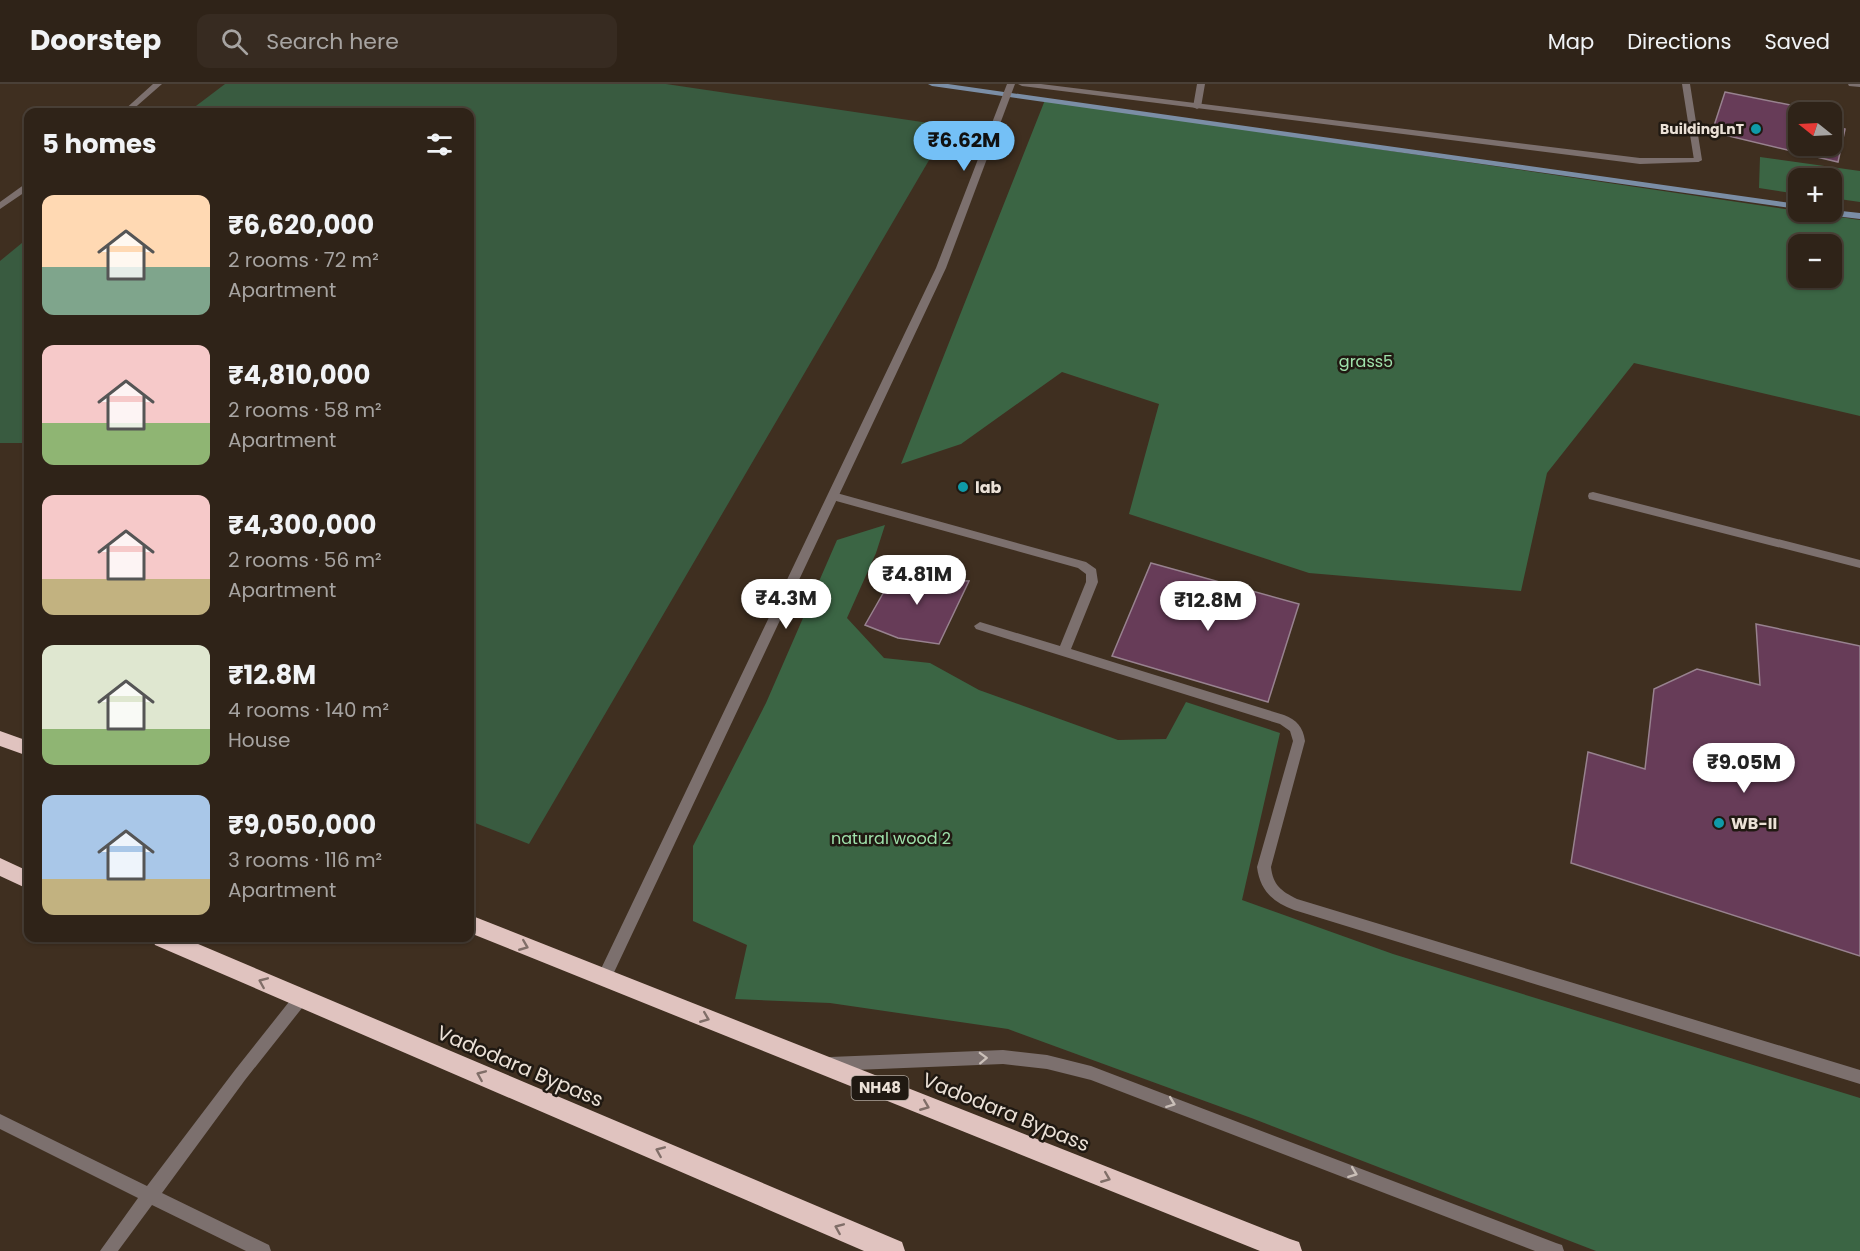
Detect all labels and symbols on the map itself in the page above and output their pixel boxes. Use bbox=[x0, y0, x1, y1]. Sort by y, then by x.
north arrow bbox=[1788, 102, 1842, 156]
place label: BuildingLnT bbox=[1660, 119, 1744, 139]
pin: ₹6.62M bbox=[915, 121, 1013, 172]
marker: BuildingLnT bbox=[1749, 122, 1763, 136]
park label: grass5 bbox=[1339, 350, 1393, 373]
place label: lab bbox=[975, 476, 1002, 499]
marker: lab bbox=[956, 480, 970, 494]
pin: ₹4.81M bbox=[868, 555, 966, 606]
pin: ₹4.3M bbox=[744, 579, 828, 630]
pin: ₹12.8M bbox=[1159, 581, 1257, 632]
pin: ₹9.05M bbox=[1695, 743, 1793, 794]
place label: WB-II bbox=[1731, 812, 1777, 835]
marker: WB-II bbox=[1712, 816, 1726, 830]
park label: natural wood 2 bbox=[831, 827, 951, 850]
one-way arrow bbox=[518, 939, 529, 951]
one-way arrow bbox=[258, 977, 269, 989]
one-way arrow bbox=[699, 1011, 710, 1023]
street label: Vadodara Bypass bbox=[433, 1018, 607, 1114]
one-way arrow bbox=[979, 1051, 988, 1064]
street label: Vadodara Bypass bbox=[918, 1066, 1094, 1158]
one-way arrow bbox=[476, 1070, 487, 1082]
road number: NH48 bbox=[852, 1076, 908, 1100]
one-way arrow bbox=[1165, 1096, 1176, 1108]
one-way arrow bbox=[919, 1099, 930, 1111]
one-way arrow bbox=[655, 1147, 666, 1159]
one-way arrow bbox=[1347, 1166, 1358, 1178]
one-way arrow bbox=[1100, 1171, 1111, 1183]
one-way arrow bbox=[835, 1223, 846, 1235]

